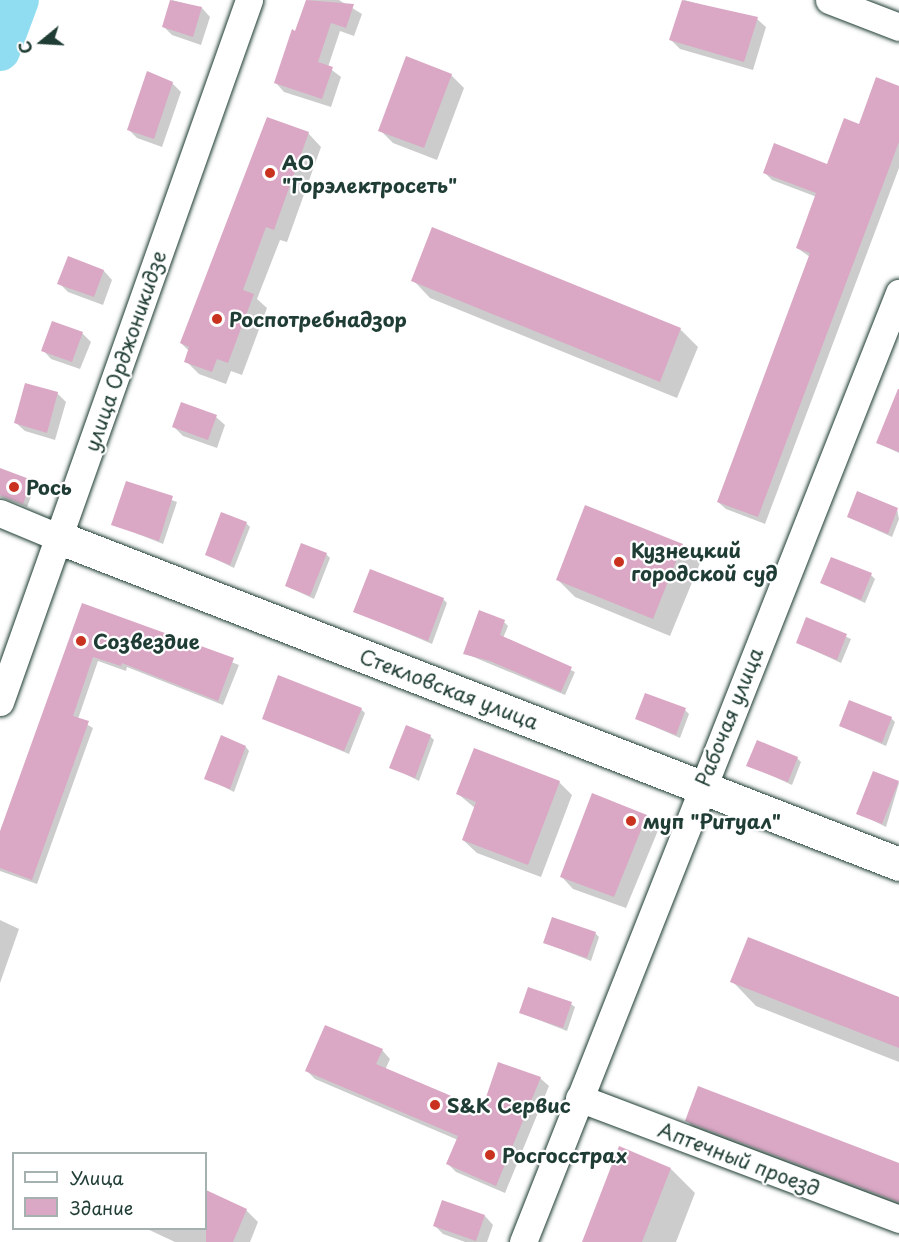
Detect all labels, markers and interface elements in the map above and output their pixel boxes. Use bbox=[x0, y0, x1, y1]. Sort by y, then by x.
north arrow bbox=[12, 12, 72, 72]
text: С bbox=[12, 38, 38, 57]
place label: АО "Горэлектросеть" bbox=[282, 150, 457, 197]
marker: АО "Горэлектросеть" bbox=[263, 166, 277, 180]
street label: улица Орджоникидзе bbox=[79, 247, 171, 455]
place label: Роспотребнадзор bbox=[229, 307, 407, 331]
marker: Роспотребнадзор bbox=[210, 312, 224, 326]
place label: Рось bbox=[26, 475, 72, 499]
marker: Рось bbox=[7, 480, 21, 494]
place label: Кузнецкий городской суд bbox=[631, 538, 778, 585]
marker: Кузнецкий городской суд bbox=[612, 555, 626, 569]
place label: Созвездие bbox=[93, 629, 200, 653]
marker: Созвездие bbox=[74, 634, 88, 648]
street label: Стекловская улица bbox=[356, 644, 542, 734]
street label: Рабочая улица bbox=[690, 644, 768, 790]
place label: муп "Ритуал" bbox=[643, 809, 781, 833]
marker: муп "Ритуал" bbox=[624, 814, 638, 828]
place label: S&K Сервис bbox=[447, 1093, 571, 1117]
marker: S&K Сервис bbox=[428, 1098, 442, 1112]
street label: Аптечный проезд bbox=[655, 1117, 823, 1201]
place label: Росгосстрах bbox=[502, 1143, 627, 1167]
marker: Росгосстрах bbox=[483, 1148, 497, 1162]
legend bbox=[12, 1152, 207, 1230]
text: Улица bbox=[70, 1164, 124, 1191]
text: Здание bbox=[70, 1194, 133, 1221]

